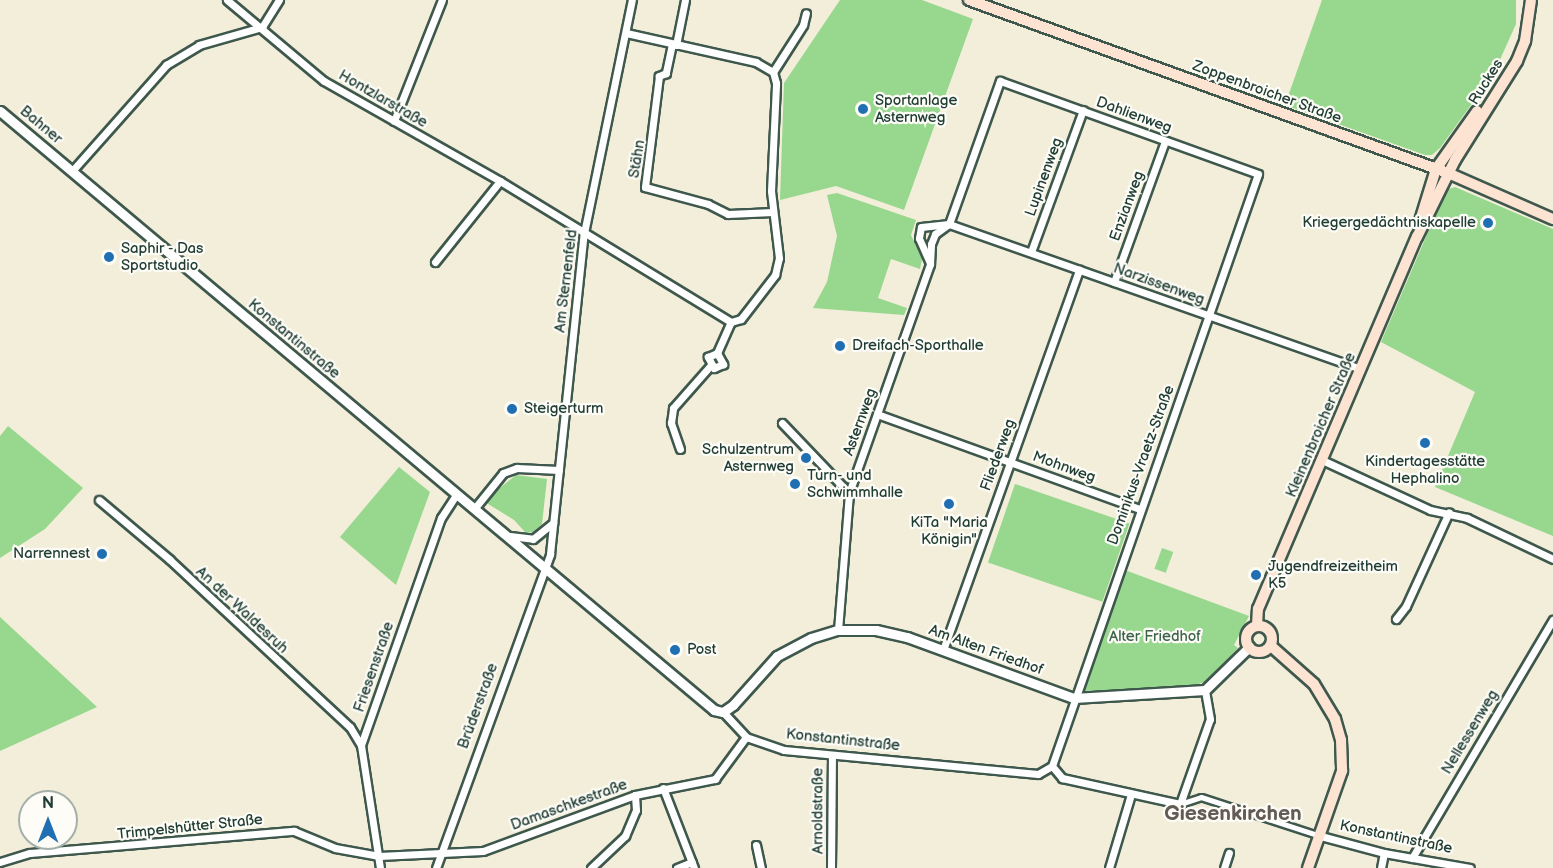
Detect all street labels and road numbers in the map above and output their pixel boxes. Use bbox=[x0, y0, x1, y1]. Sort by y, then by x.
street label: Ruckes bbox=[1465, 56, 1507, 108]
street label: Zoppenbroicher Straße bbox=[1190, 57, 1344, 127]
street label: Hontzlarstraße bbox=[335, 66, 431, 132]
street label: Dahlienweg bbox=[1094, 93, 1174, 137]
street label: Bahner bbox=[16, 102, 66, 148]
street label: Lupinenweg bbox=[1021, 135, 1067, 219]
street label: Stähn bbox=[625, 139, 649, 179]
street label: Enzianweg bbox=[1106, 168, 1148, 244]
street label: Am Sternenfeld bbox=[551, 228, 581, 334]
street label: Narzissenweg bbox=[1111, 259, 1207, 309]
street label: Konstantinstraße bbox=[244, 295, 344, 383]
street label: Kleinenbroicher Straße bbox=[1282, 350, 1360, 500]
street label: Dominikus-Vraetz-Straße bbox=[1104, 383, 1178, 547]
street label: Asternweg bbox=[840, 386, 880, 458]
street label: Fliederweg bbox=[977, 417, 1019, 493]
street label: Mohnweg bbox=[1030, 447, 1098, 487]
street label: An der Waldesruh bbox=[192, 562, 292, 658]
street label: Friesenstraße bbox=[350, 619, 398, 715]
street label: Am Alten Friedhof bbox=[926, 621, 1046, 679]
street label: Brüderstraße bbox=[454, 661, 502, 751]
street label: Nellessenweg bbox=[1438, 687, 1502, 777]
street label: Konstantinstraße bbox=[785, 725, 901, 755]
street label: Arnoldstraße bbox=[809, 768, 827, 854]
street label: Damaschkestraße bbox=[508, 776, 630, 834]
street label: Trimpelshütter Straße bbox=[116, 810, 264, 844]
street label: Konstantinstraße bbox=[1338, 816, 1454, 858]

